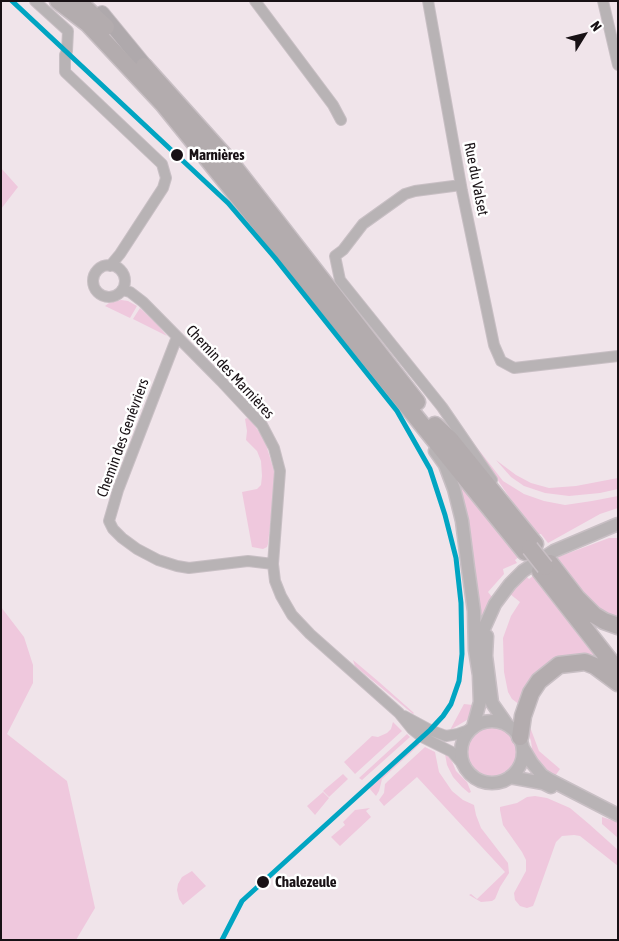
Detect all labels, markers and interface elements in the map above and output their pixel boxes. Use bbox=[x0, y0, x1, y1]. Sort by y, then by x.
north arrow bbox=[559, 10, 609, 60]
text: N bbox=[587, 18, 605, 34]
street label: Rue du Valset bbox=[460, 141, 492, 217]
place label: Marnières bbox=[189, 146, 245, 164]
marker: Marnières bbox=[169, 147, 185, 163]
street label: Chemin des Marnières bbox=[182, 322, 278, 422]
street label: Chemin des Genévriers bbox=[93, 376, 153, 500]
place label: Chalezeule bbox=[275, 873, 337, 891]
marker: Chalezeule bbox=[255, 874, 271, 890]

